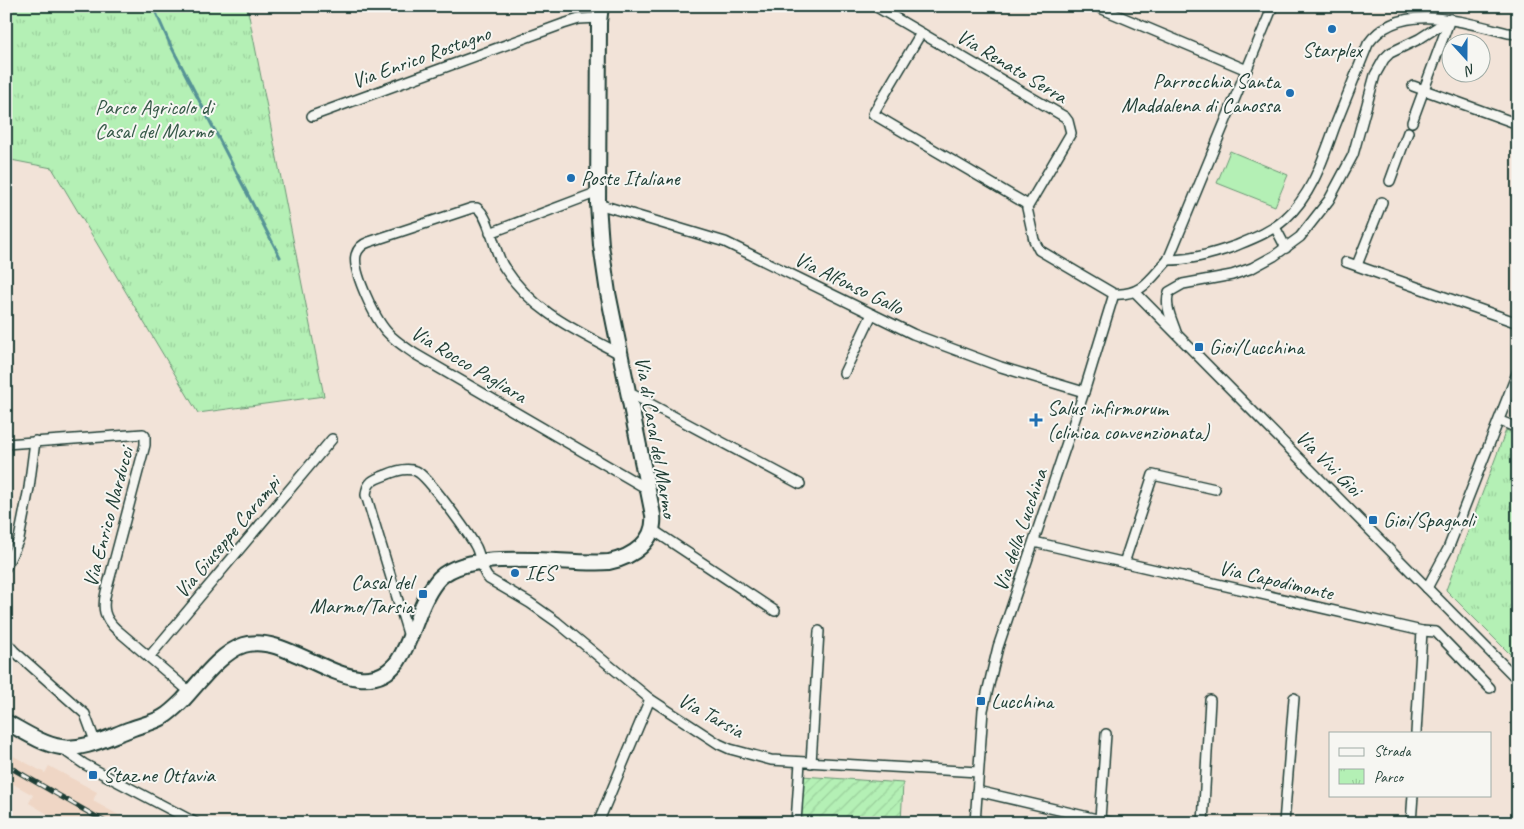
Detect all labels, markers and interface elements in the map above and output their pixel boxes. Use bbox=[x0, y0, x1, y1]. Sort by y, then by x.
street label: Via Enrico Rostagno bbox=[348, 19, 495, 94]
street label: Via Renato Serra bbox=[952, 23, 1074, 110]
marker: Starplex bbox=[1326, 23, 1338, 35]
north arrow bbox=[1442, 32, 1492, 82]
place label: Starplex bbox=[1302, 37, 1364, 63]
text: N bbox=[1461, 60, 1478, 80]
place label: Parrocchia Santa Maddalena di Canossa bbox=[1121, 68, 1282, 118]
marker: Parrocchia Santa Maddalena di Canossa bbox=[1284, 87, 1296, 99]
park label: Parco Agricolo di Casal del Marmo bbox=[95, 94, 216, 144]
place label: Poste Italiane bbox=[581, 165, 681, 191]
marker: Poste Italiane bbox=[565, 172, 577, 184]
street label: Via Alfonso Gallo bbox=[790, 246, 909, 321]
street label: Via Rocco Pagliara bbox=[406, 319, 533, 410]
place label: Gioi/Lucchina bbox=[1209, 334, 1306, 360]
marker: Gioi/Lucchina bbox=[1193, 341, 1205, 353]
street label: Via di Casal del Marmo bbox=[629, 354, 683, 522]
place label: Salus infirmorum (clinica convenzionata) bbox=[1047, 395, 1210, 445]
marker: Salus infirmorum (clinica convenzionata) bbox=[1029, 413, 1043, 427]
street label: Via Vivi Gioi bbox=[1290, 424, 1370, 504]
street label: Via Enrico Narducci bbox=[77, 441, 140, 590]
street label: Via della Lucchina bbox=[987, 464, 1054, 595]
street label: Via Giuseppe Carampi bbox=[168, 468, 288, 603]
place label: Gioi/Spagnoli bbox=[1383, 507, 1478, 533]
marker: Gioi/Spagnoli bbox=[1367, 514, 1379, 526]
street label: Via Capodimonte bbox=[1216, 554, 1338, 606]
place label: IES bbox=[525, 560, 558, 586]
marker: IES bbox=[509, 567, 521, 579]
place label: Casal del Marmo/Tarsia bbox=[310, 569, 416, 619]
marker: Casal del Marmo/Tarsia bbox=[417, 588, 429, 600]
street label: Via Tarsia bbox=[674, 686, 750, 744]
place label: Lucchina bbox=[991, 688, 1056, 714]
marker: Lucchina bbox=[975, 695, 987, 707]
legend bbox=[1329, 732, 1492, 796]
text: Strada bbox=[1374, 742, 1411, 761]
place label: Staz.ne Ottavia bbox=[103, 762, 217, 788]
text: Parco bbox=[1374, 768, 1405, 787]
marker: Staz.ne Ottavia bbox=[87, 769, 99, 781]

